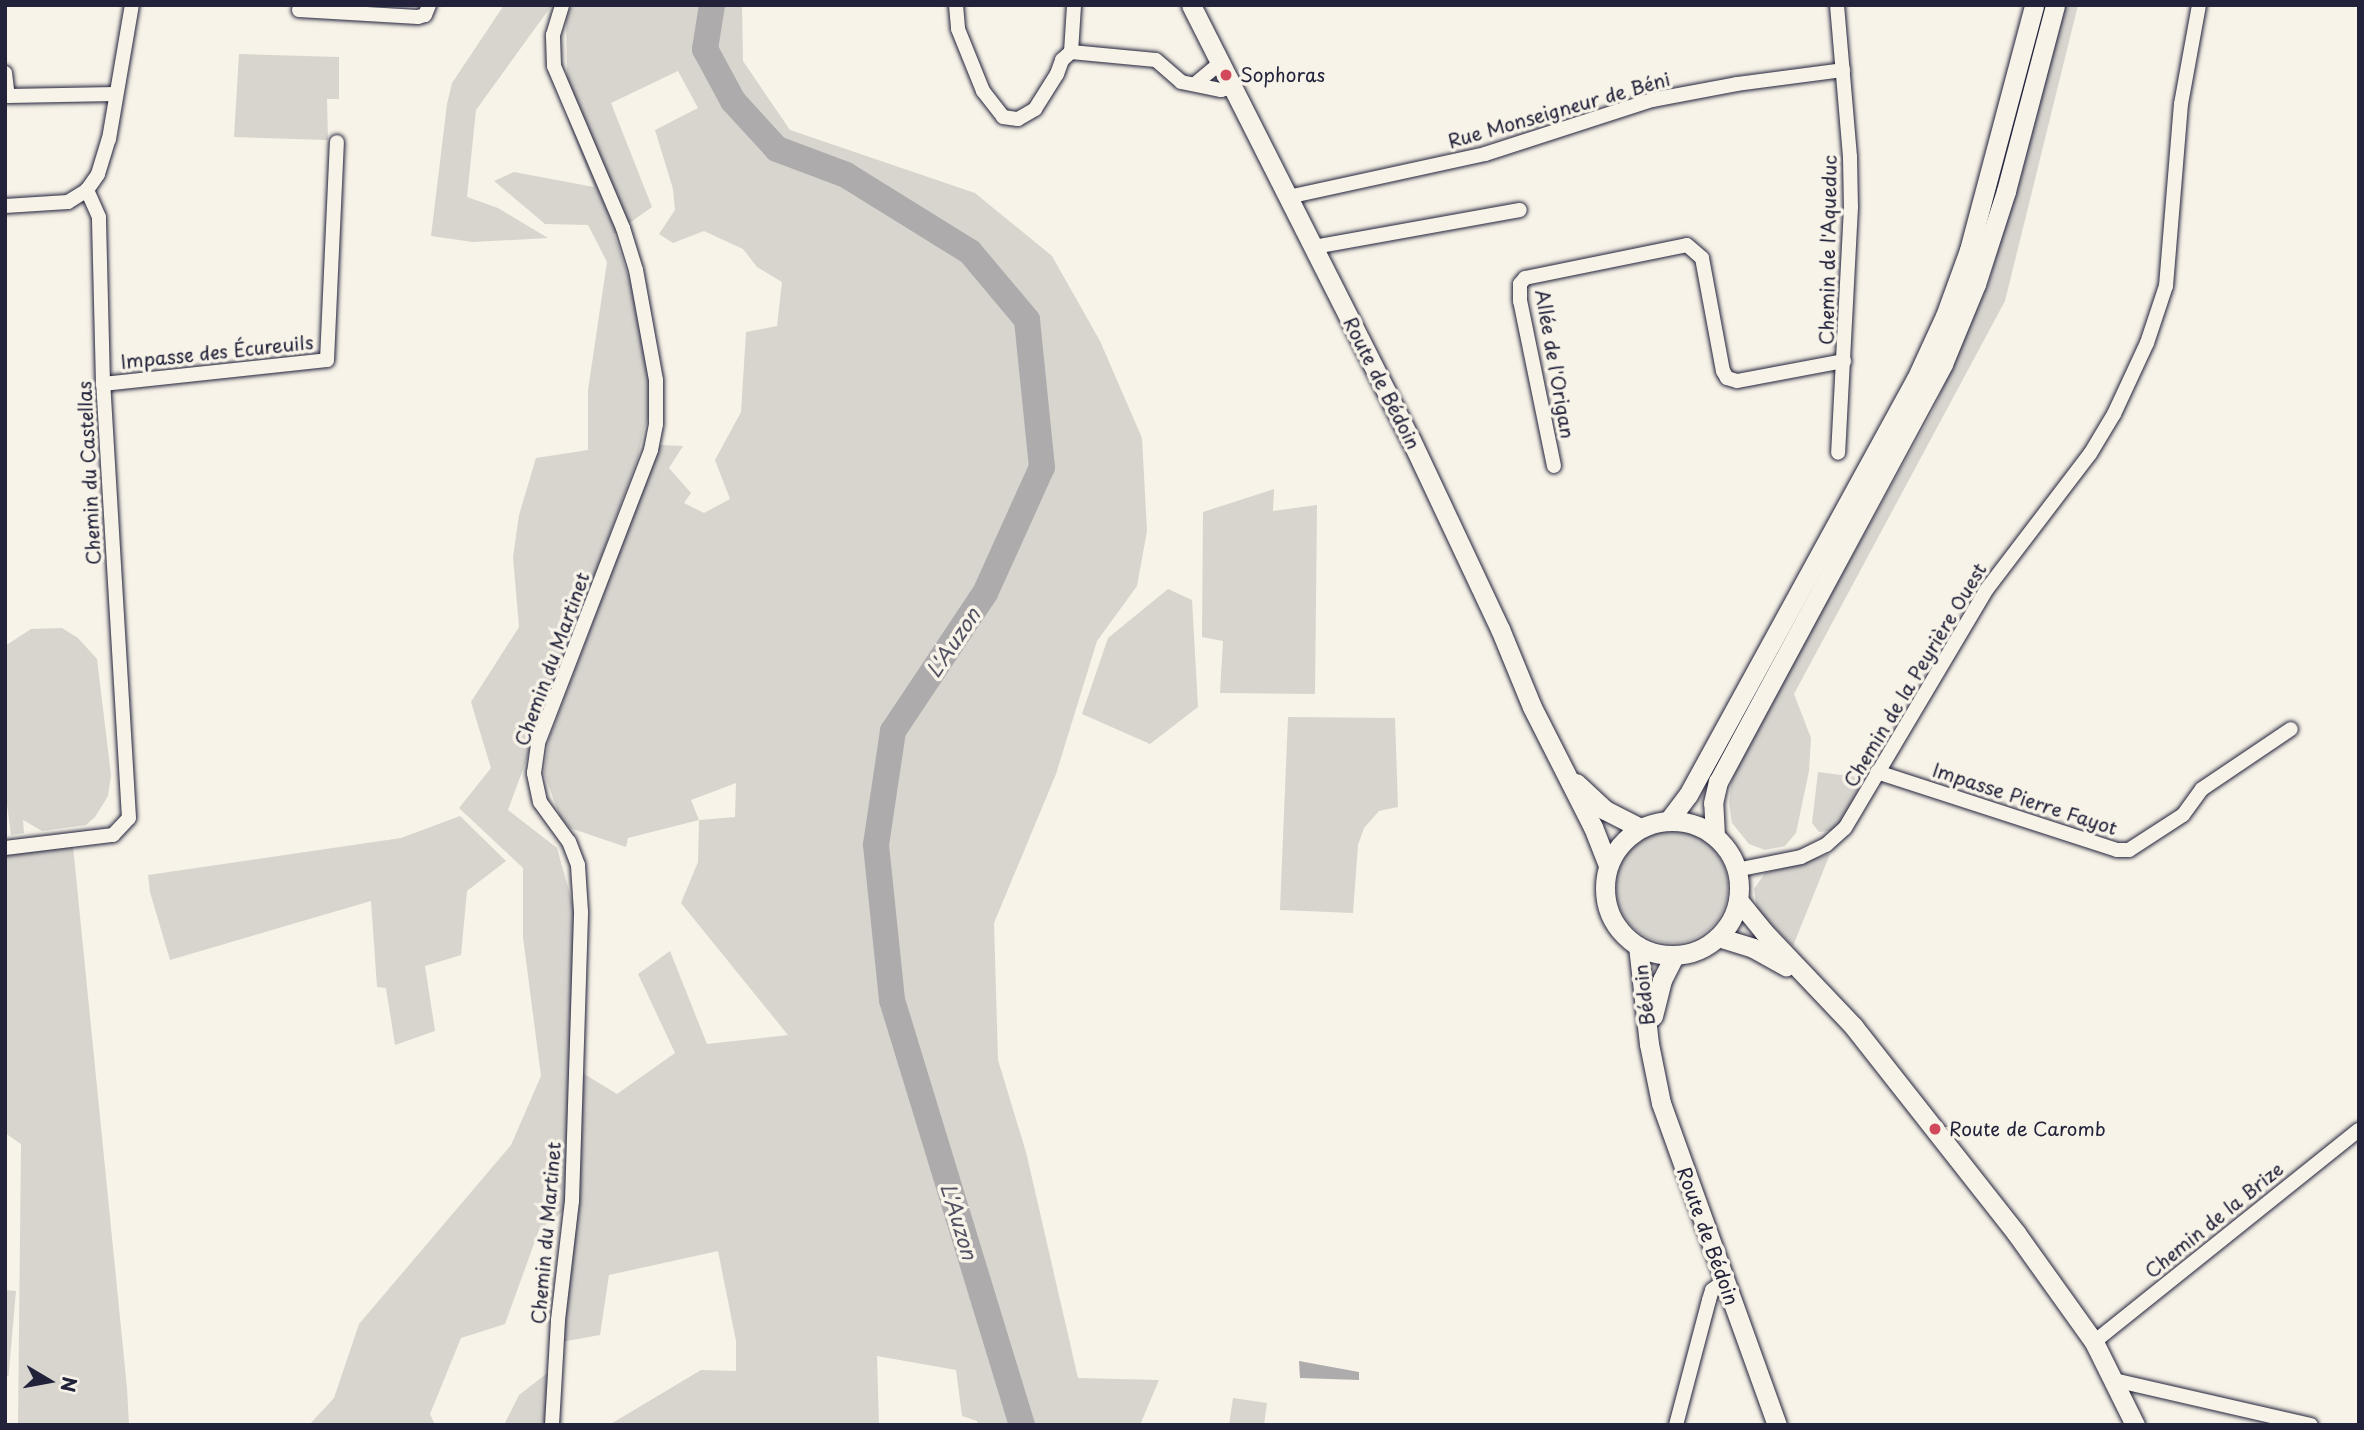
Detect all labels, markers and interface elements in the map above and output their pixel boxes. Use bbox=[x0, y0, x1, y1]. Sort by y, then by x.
place label: Sophoras bbox=[1240, 64, 1325, 86]
marker: Sophoras bbox=[1218, 67, 1234, 83]
street label: Rue Monseigneur de Béni bbox=[1445, 67, 1673, 153]
street label: Chemin de l'Aqueduc bbox=[1815, 154, 1841, 346]
street label: Allée de l'Origan bbox=[1530, 286, 1580, 442]
street label: Route de Bédoin bbox=[1338, 312, 1426, 454]
street label: Impasse des Écureuils bbox=[119, 330, 315, 374]
street label: Chemin du Castellas bbox=[73, 380, 105, 566]
street label: Chemin de la Peyrière Ouest bbox=[1838, 558, 1992, 792]
street label: Chemin du Martinet bbox=[510, 568, 594, 750]
water label: L'Auzon bbox=[920, 602, 984, 682]
street label: Impasse Pierre Fayot bbox=[1930, 759, 2120, 839]
street label: Bédoin bbox=[1629, 963, 1659, 1027]
place label: Route de Caromb bbox=[1949, 1118, 2108, 1140]
marker: Route de Caromb bbox=[1927, 1121, 1943, 1137]
street label: Chemin du Martinet bbox=[527, 1140, 565, 1326]
street label: Chemin de la Brize bbox=[2140, 1157, 2288, 1283]
street label: Route de Bédoin bbox=[1672, 1163, 1744, 1309]
water label: L'Auzon bbox=[936, 1180, 984, 1262]
north arrow bbox=[14, 1346, 84, 1416]
text: N bbox=[55, 1375, 85, 1394]

